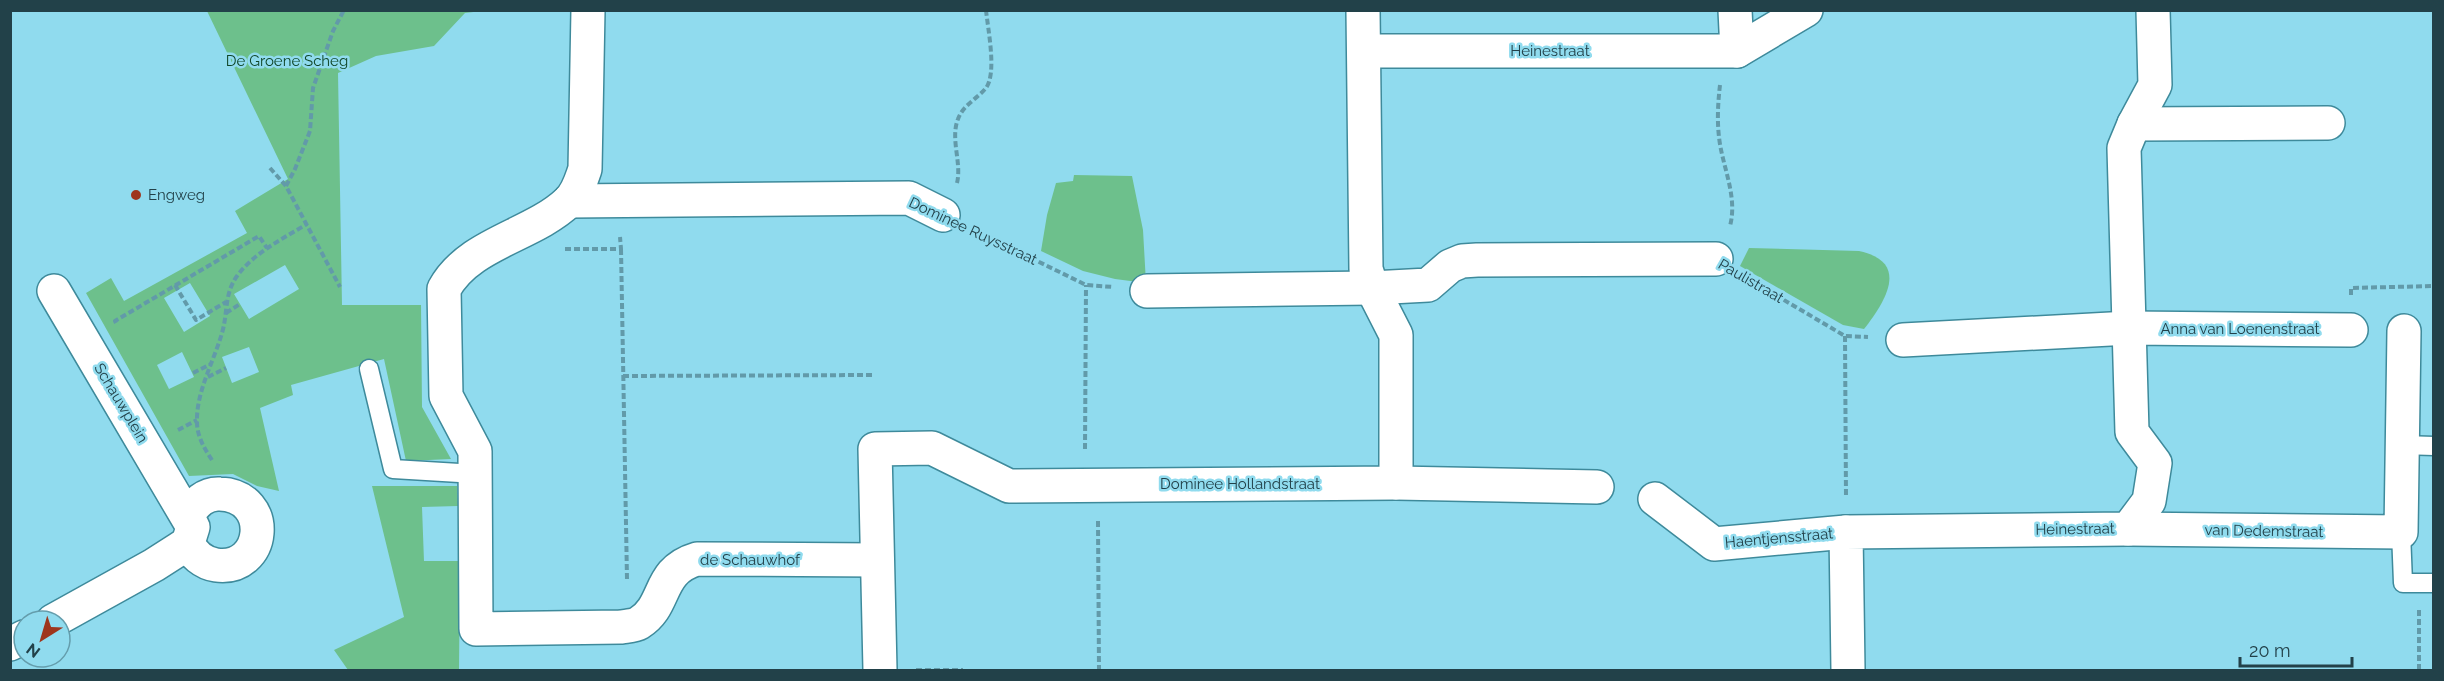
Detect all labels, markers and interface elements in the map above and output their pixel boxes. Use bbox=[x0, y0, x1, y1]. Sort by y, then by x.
street label: Heinestraat bbox=[1510, 42, 1590, 60]
park label: De Groene Scheg bbox=[226, 52, 348, 70]
place label: Engweg bbox=[148, 186, 205, 204]
marker: Engweg bbox=[129, 188, 143, 202]
street label: Dominee Ruysstraat bbox=[906, 193, 1040, 269]
street label: Paulistraat bbox=[1715, 255, 1787, 307]
street label: Anna van Loenenstraat bbox=[2160, 320, 2320, 338]
street label: Schauwplein bbox=[90, 360, 152, 446]
street label: Dominee Hollandstraat bbox=[1160, 475, 1320, 493]
street label: Heinestraat bbox=[2035, 519, 2115, 539]
street label: van Dedemstraat bbox=[2204, 521, 2324, 541]
street label: Haentjensstraat bbox=[1724, 524, 1834, 552]
street label: de Schauwhof bbox=[700, 551, 801, 569]
north arrow bbox=[12, 609, 72, 669]
scale bar bbox=[2240, 630, 2352, 668]
text: N bbox=[23, 639, 44, 662]
text: 20 m bbox=[2249, 640, 2291, 661]

